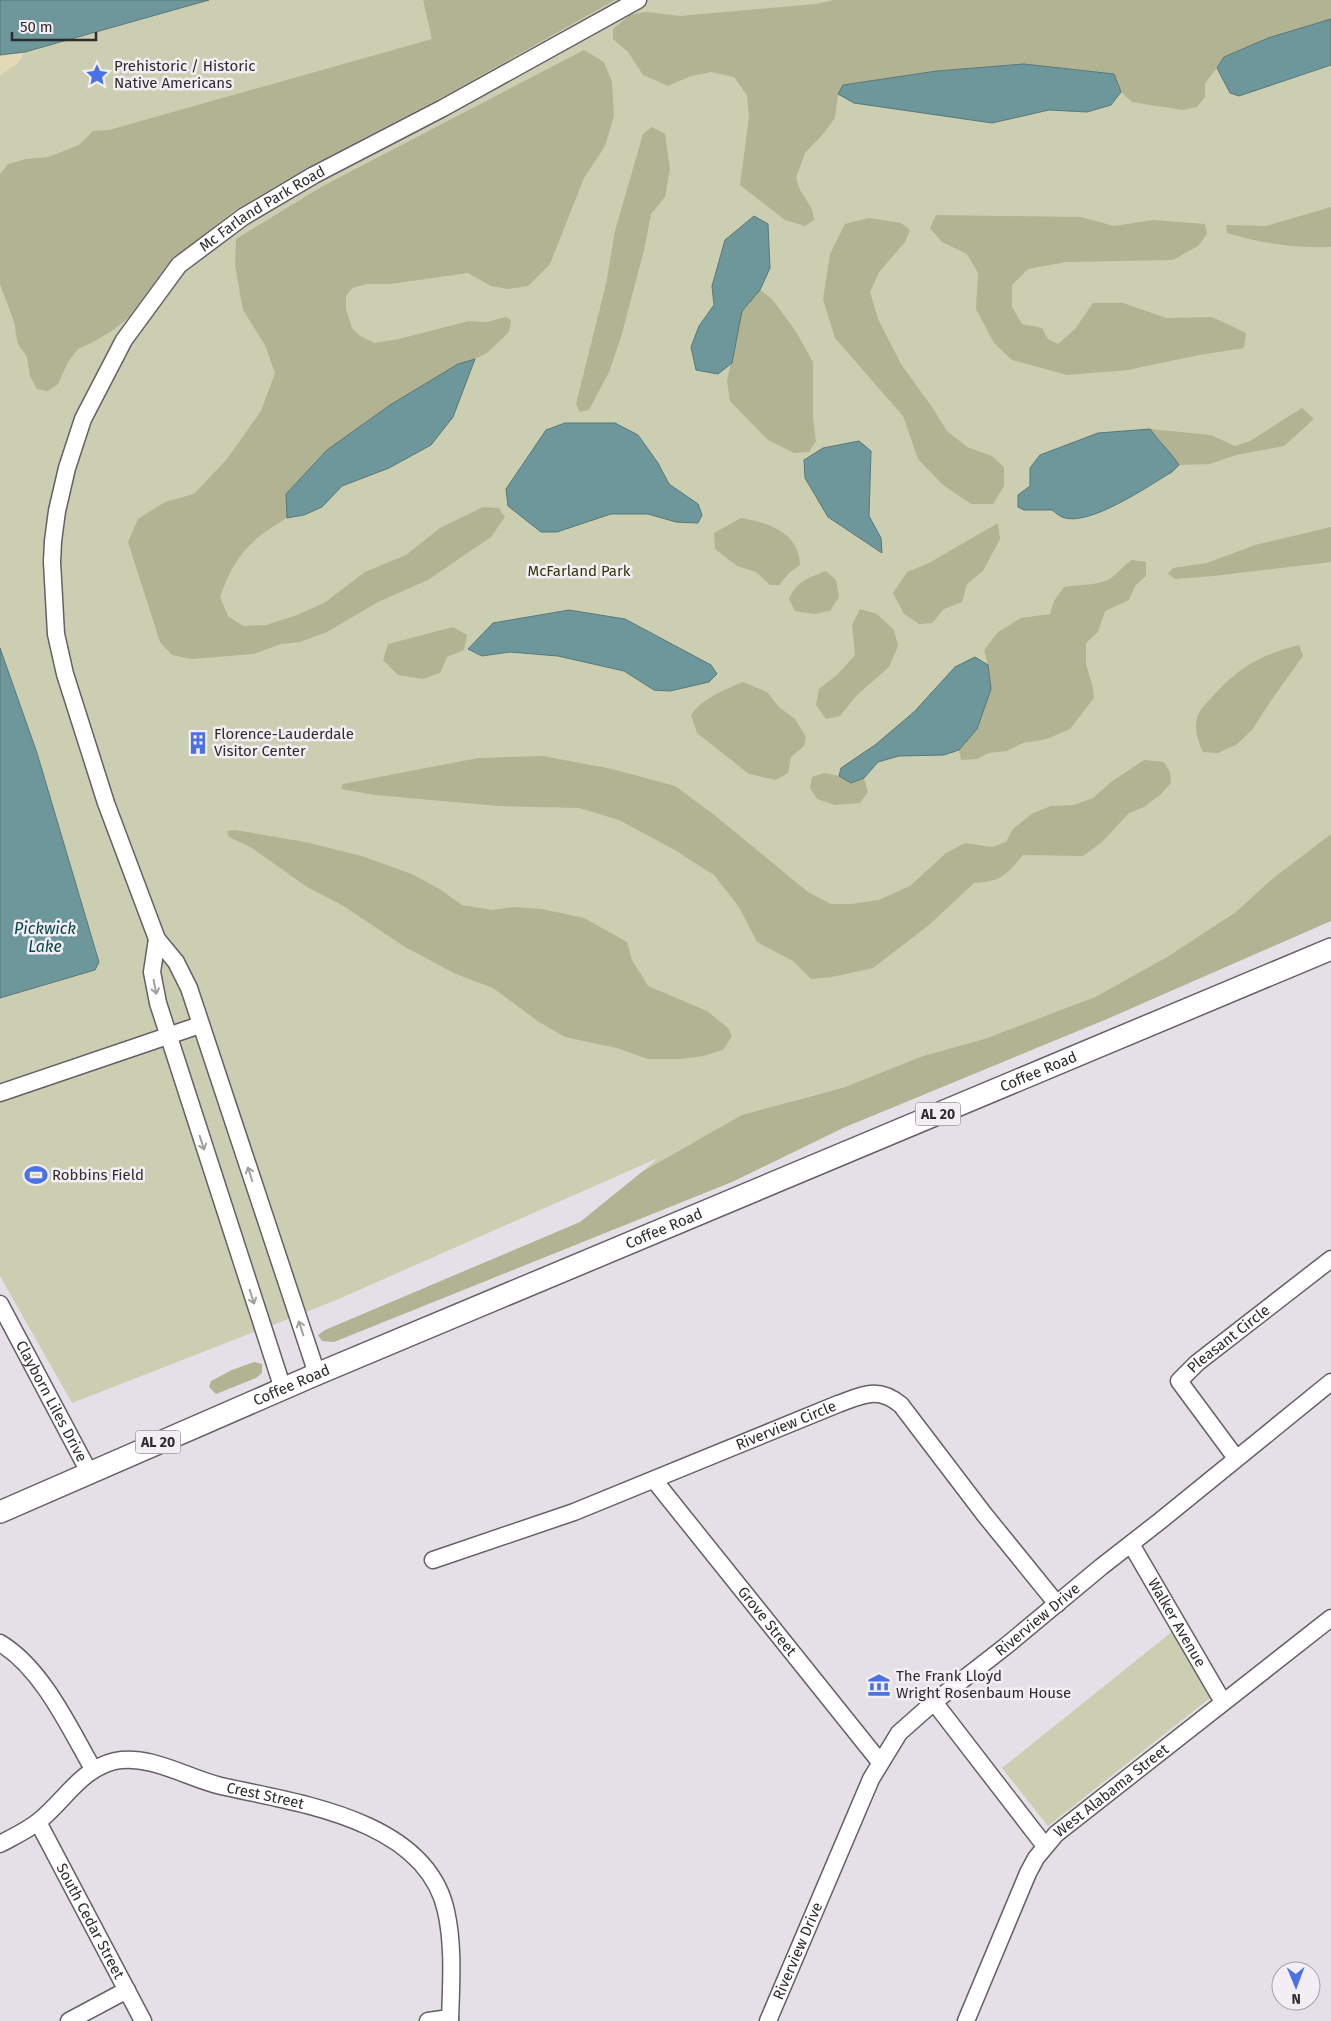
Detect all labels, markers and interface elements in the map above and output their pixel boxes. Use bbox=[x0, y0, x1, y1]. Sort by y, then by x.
scale bar bbox=[12, 10, 96, 42]
text: 50 m bbox=[20, 18, 53, 36]
place label: Prehistoric / Historic Native Americans bbox=[114, 57, 255, 92]
place icon: Prehistoric / Historic Native Americans bbox=[84, 62, 110, 88]
street label: Mc Farland Park Road bbox=[196, 162, 328, 255]
park label: McFarland Park bbox=[528, 562, 631, 580]
place label: Florence-Lauderdale Visitor Center bbox=[214, 725, 354, 760]
building icon: Florence-Lauderdale Visitor Center bbox=[185, 730, 211, 756]
water label: Pickwick Lake bbox=[14, 919, 76, 956]
one-way arrow bbox=[150, 979, 160, 995]
street label: Coffee Road bbox=[997, 1048, 1080, 1096]
road number: AL 20 bbox=[916, 1102, 960, 1126]
one-way arrow bbox=[198, 1135, 207, 1150]
sports icon: Robbins Field bbox=[23, 1162, 49, 1188]
place label: Robbins Field bbox=[52, 1166, 144, 1184]
one-way arrow bbox=[245, 1167, 254, 1182]
street label: Coffee Road bbox=[623, 1204, 705, 1253]
one-way arrow bbox=[248, 1289, 258, 1305]
street label: Pleasant Circle bbox=[1183, 1301, 1273, 1377]
one-way arrow bbox=[296, 1320, 306, 1336]
street label: Clayborn Liles Drive bbox=[12, 1338, 91, 1465]
street label: Coffee Road bbox=[250, 1361, 333, 1410]
street label: Riverview Circle bbox=[733, 1397, 839, 1454]
road number: AL 20 bbox=[136, 1430, 180, 1454]
street label: Walker Avenue bbox=[1144, 1575, 1210, 1670]
street label: Riverview Drive bbox=[992, 1579, 1084, 1660]
street label: Grove Street bbox=[734, 1583, 801, 1660]
place label: The Frank Lloyd Wright Rosenbaum House bbox=[896, 1667, 1071, 1702]
museum icon: The Frank Lloyd Wright Rosenbaum House bbox=[866, 1672, 892, 1698]
street label: West Alabama Street bbox=[1050, 1740, 1173, 1841]
street label: Crest Street bbox=[225, 1778, 307, 1813]
street label: South Cedar Street bbox=[52, 1860, 128, 1982]
street label: Riverview Drive bbox=[769, 1900, 826, 2003]
north arrow bbox=[1271, 1961, 1321, 2011]
text: N bbox=[1291, 1990, 1301, 2007]

